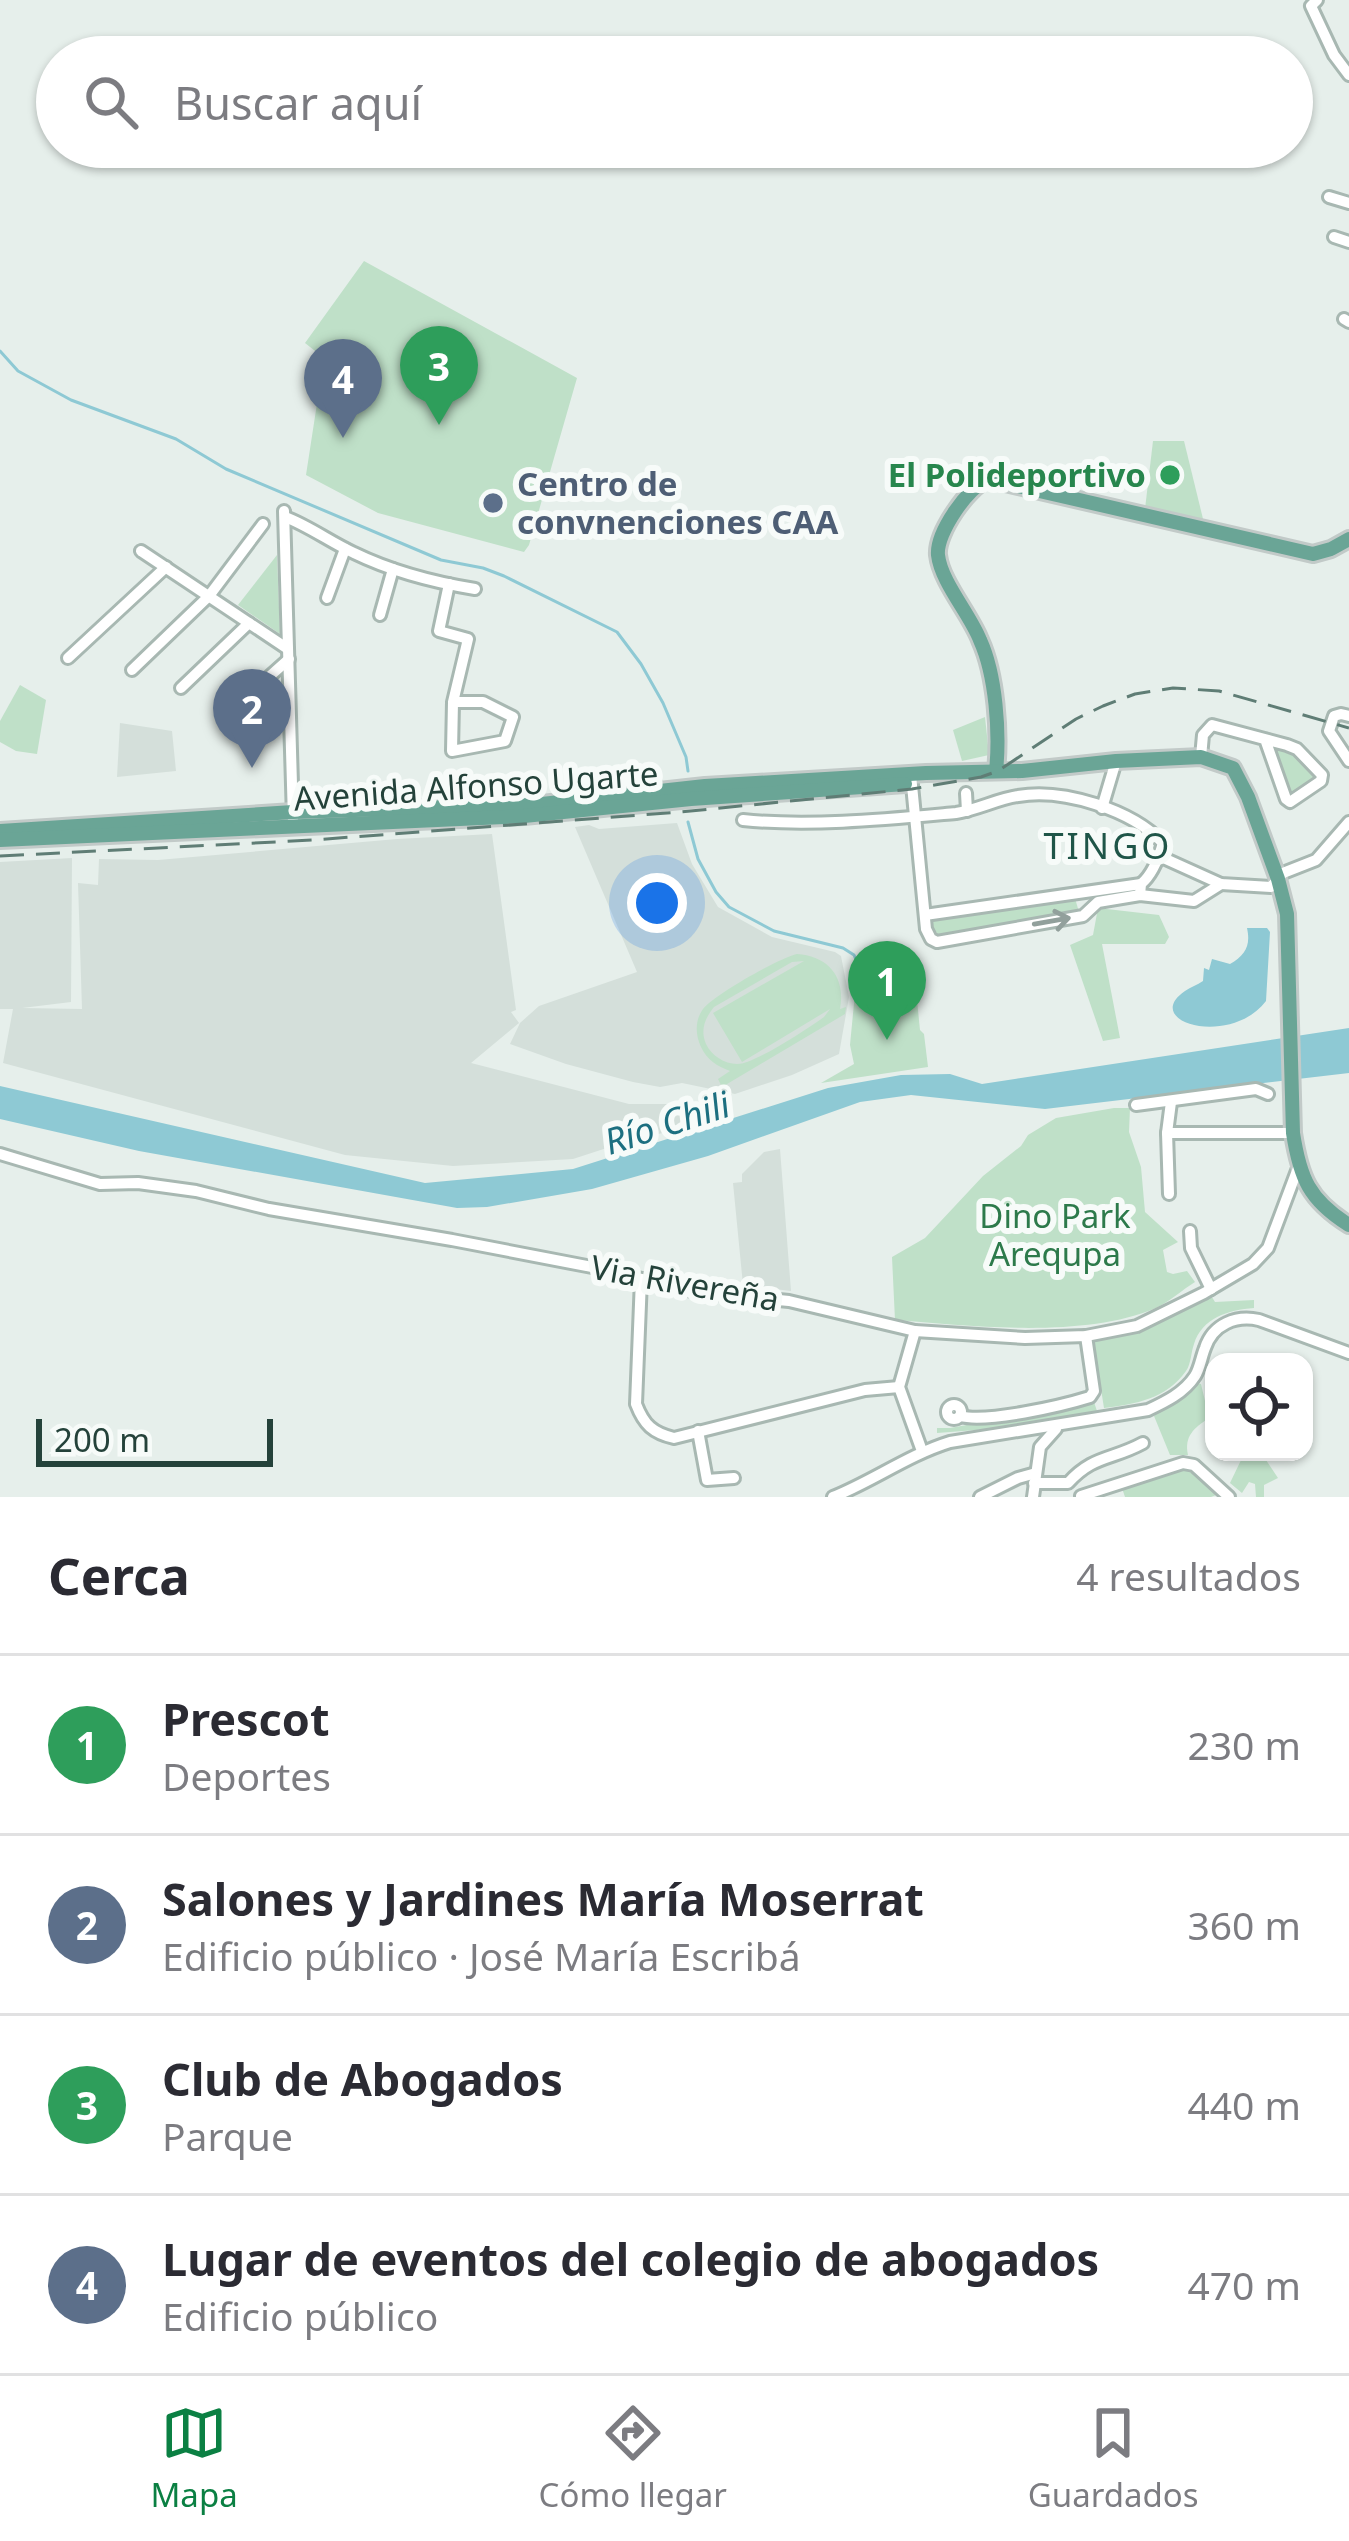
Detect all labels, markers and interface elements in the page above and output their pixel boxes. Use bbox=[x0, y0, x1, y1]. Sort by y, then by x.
search box bbox=[36, 36, 1313, 168]
icon: search bbox=[78, 69, 144, 135]
text: Buscar aquí bbox=[174, 72, 422, 133]
pin: 3 bbox=[400, 326, 478, 425]
pin: 4 bbox=[304, 339, 382, 438]
place label: El Polideportivo bbox=[888, 452, 1146, 497]
place label: Centro de convnenciones CAA bbox=[517, 461, 838, 544]
marker: El Polideportivo bbox=[1157, 462, 1183, 488]
marker: Centro de convnenciones CAA bbox=[480, 490, 506, 516]
pin: 2 bbox=[213, 669, 291, 768]
street label: Avenida Alfonso Ugarte bbox=[292, 750, 660, 821]
district label: TINGO bbox=[1044, 821, 1172, 870]
your location bbox=[627, 873, 687, 933]
one-way arrow bbox=[1032, 909, 1071, 931]
pin: 1 bbox=[848, 941, 926, 1040]
water label: Río Chili bbox=[598, 1079, 737, 1166]
park label: Dino Park Arequpa bbox=[979, 1193, 1131, 1276]
street label: Via Rivereña bbox=[587, 1244, 783, 1321]
map controls bbox=[1205, 1353, 1313, 1461]
button: locate bbox=[1205, 1353, 1313, 1461]
scale bar bbox=[36, 1413, 273, 1466]
text: 200 m bbox=[54, 1417, 150, 1462]
text: Cerca bbox=[48, 1540, 190, 1610]
text: 4 resultados bbox=[1076, 1549, 1301, 1602]
text: Prescot bbox=[162, 1688, 330, 1749]
text: 1 bbox=[76, 1718, 98, 1771]
text: 230 m bbox=[1187, 1718, 1301, 1771]
text: Deportes bbox=[162, 1749, 331, 1802]
text: Salones y Jardines María Moserrat bbox=[162, 1868, 924, 1929]
text: 2 bbox=[76, 1898, 98, 1951]
text: 360 m bbox=[1187, 1898, 1301, 1951]
text: Edificio público · José María Escribá bbox=[162, 1929, 801, 1982]
text: Club de Abogados bbox=[162, 2048, 563, 2109]
text: 3 bbox=[76, 2078, 98, 2131]
text: 440 m bbox=[1187, 2078, 1301, 2131]
text: Parque bbox=[162, 2109, 293, 2162]
text: Lugar de eventos del colegio de abogados bbox=[162, 2228, 1099, 2289]
text: 4 bbox=[76, 2258, 98, 2311]
text: 470 m bbox=[1187, 2258, 1301, 2311]
text: Edificio público bbox=[162, 2289, 438, 2342]
tab: Mapa bbox=[150, 2400, 238, 2517]
tab: Cómo llegar bbox=[539, 2400, 727, 2517]
tab: Guardados bbox=[1028, 2400, 1199, 2517]

